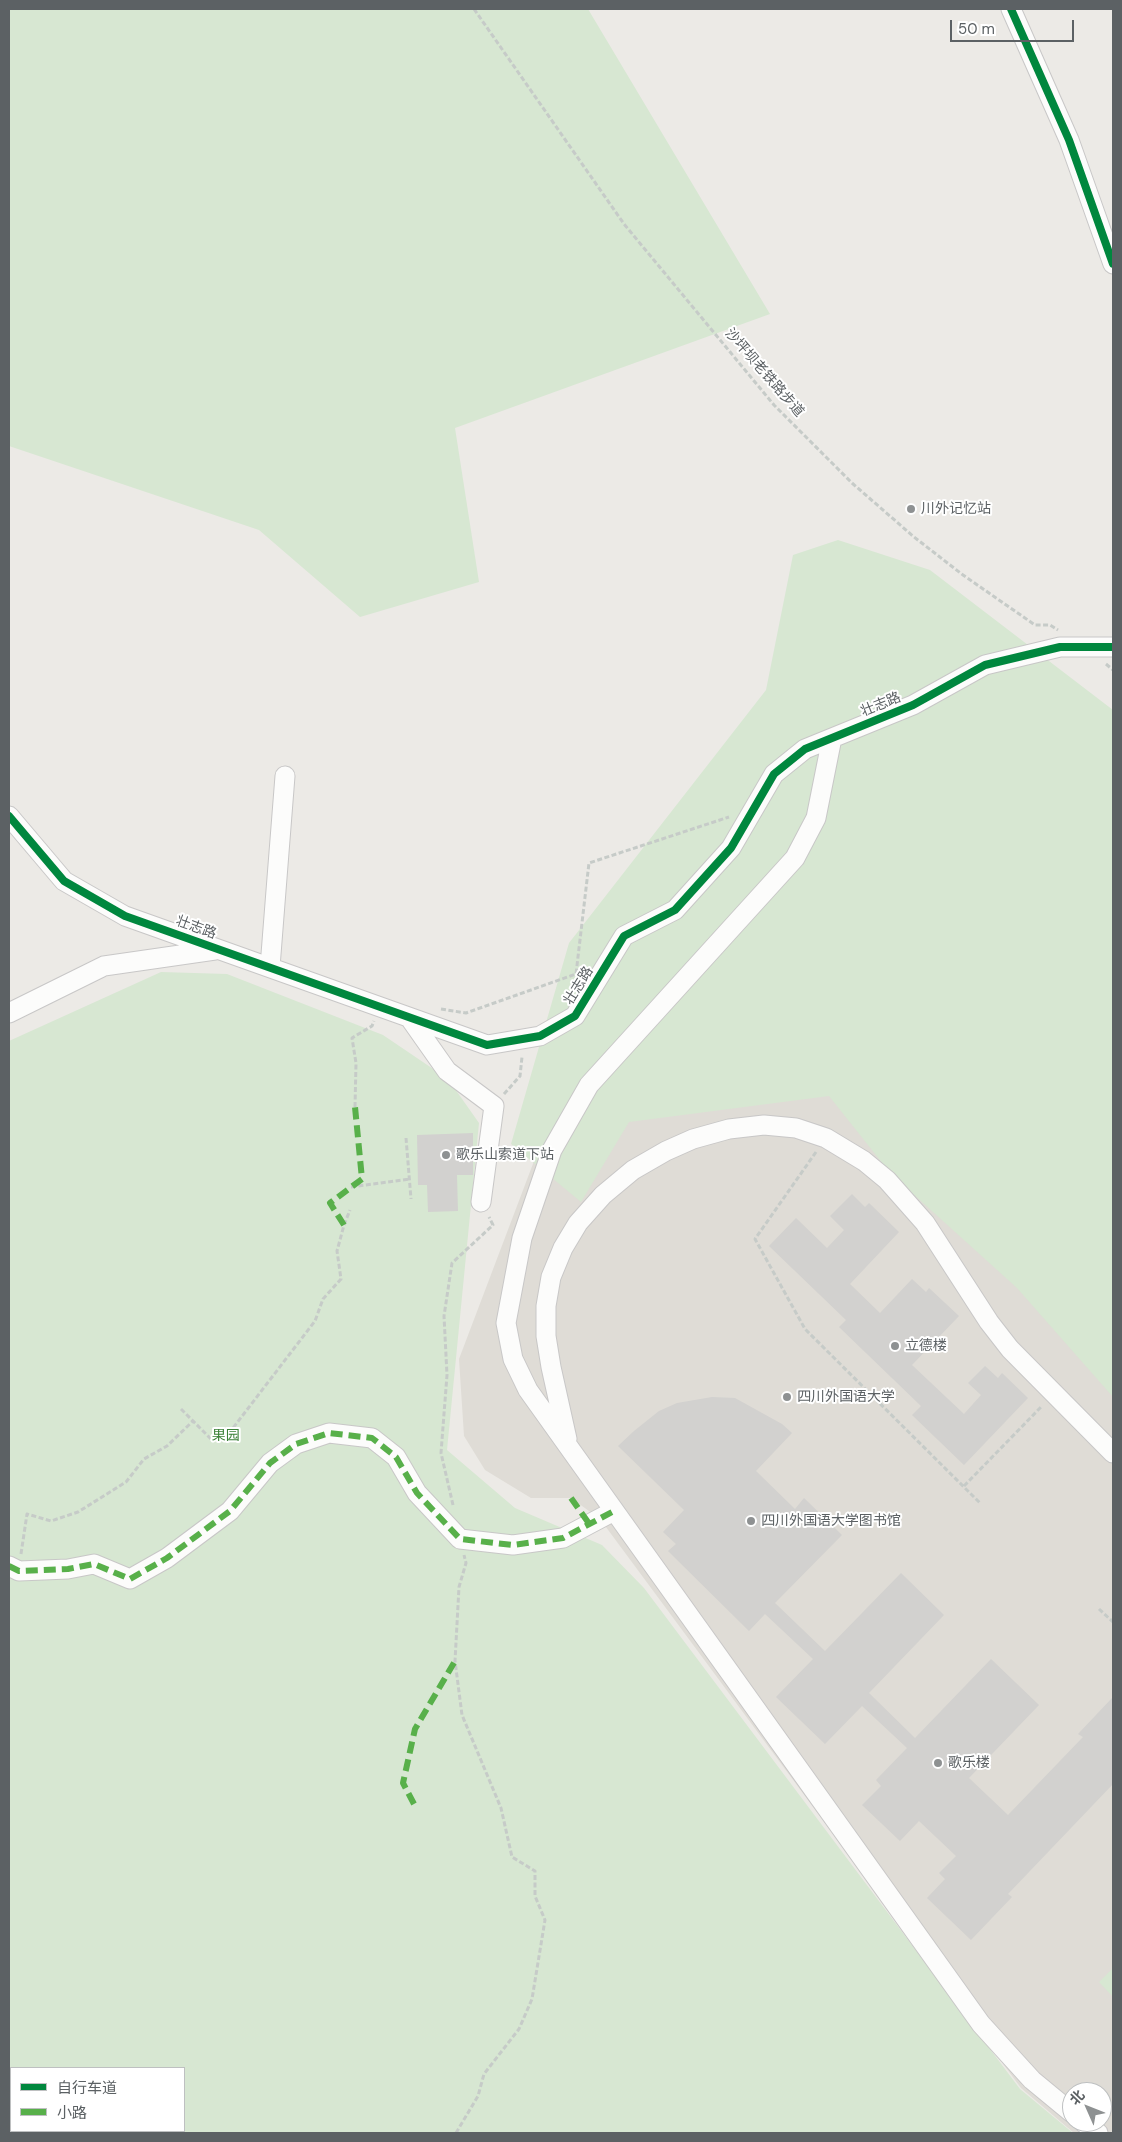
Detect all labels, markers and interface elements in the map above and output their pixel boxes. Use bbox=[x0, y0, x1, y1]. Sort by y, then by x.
scale bar bbox=[952, 10, 1076, 42]
text: 50 m bbox=[958, 19, 995, 39]
street label: 沙坪坝老铁路步道 bbox=[721, 325, 807, 421]
place label: 川外记忆站 bbox=[921, 501, 991, 517]
marker: 川外记忆站 bbox=[905, 503, 917, 515]
street label: 壮志路 bbox=[858, 689, 904, 721]
street label: 壮志路 bbox=[173, 913, 219, 943]
street label: 壮志路 bbox=[561, 964, 597, 1008]
place label: 歌乐山索道下站 bbox=[456, 1147, 554, 1163]
marker: 歌乐山索道下站 bbox=[440, 1149, 452, 1161]
place label: 立德楼 bbox=[905, 1338, 947, 1354]
marker: 立德楼 bbox=[889, 1340, 901, 1352]
place label: 四川外国语大学 bbox=[797, 1389, 895, 1405]
marker: 四川外国语大学 bbox=[781, 1391, 793, 1403]
park label: 果园 bbox=[212, 1428, 240, 1444]
place label: 四川外国语大学图书馆 bbox=[761, 1513, 901, 1529]
marker: 四川外国语大学图书馆 bbox=[745, 1515, 757, 1527]
place label: 歌乐楼 bbox=[948, 1755, 990, 1771]
marker: 歌乐楼 bbox=[932, 1757, 944, 1769]
legend bbox=[10, 2067, 185, 2132]
text: 自行车道 bbox=[57, 2078, 117, 2098]
north arrow bbox=[1062, 2082, 1112, 2132]
text: 北 bbox=[1066, 2086, 1088, 2109]
text: 小路 bbox=[57, 2103, 87, 2123]

